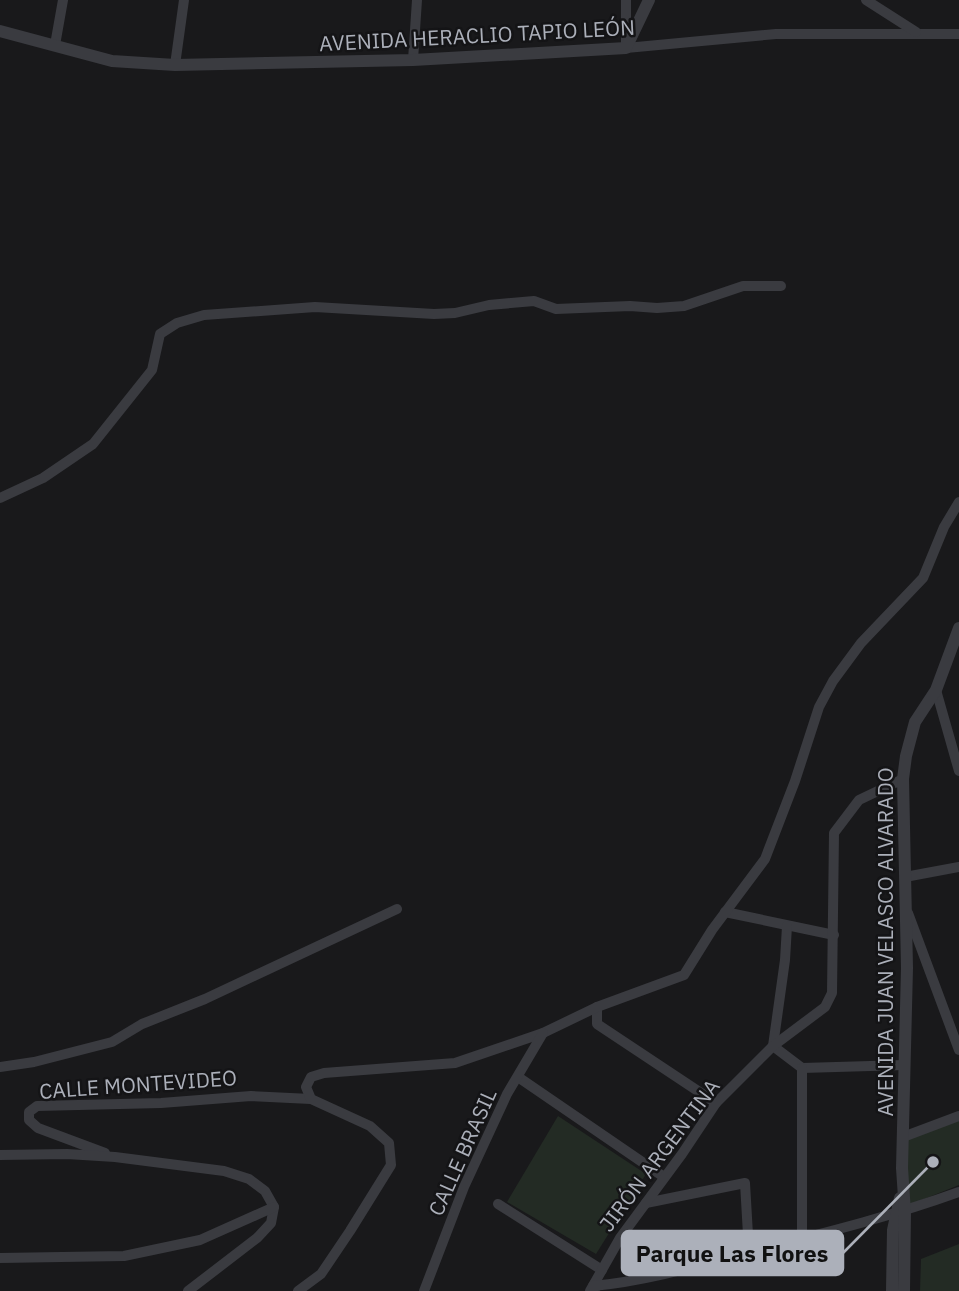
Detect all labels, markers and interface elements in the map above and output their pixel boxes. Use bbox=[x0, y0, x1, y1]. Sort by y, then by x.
street label: AVENIDA HERACLIO TAPIO LEÓN bbox=[318, 13, 636, 57]
street label: AVENIDA JUAN VELASCO ALVARADO bbox=[871, 767, 899, 1117]
street label: CALLE MONTEVIDEO bbox=[38, 1063, 238, 1105]
street label: JIRÓN ARGENTINA bbox=[592, 1073, 726, 1237]
street label: CALLE BRASIL bbox=[421, 1084, 503, 1220]
callout: Parque Las Flores bbox=[622, 1231, 843, 1275]
text: Parque Las Flores bbox=[636, 1238, 828, 1268]

